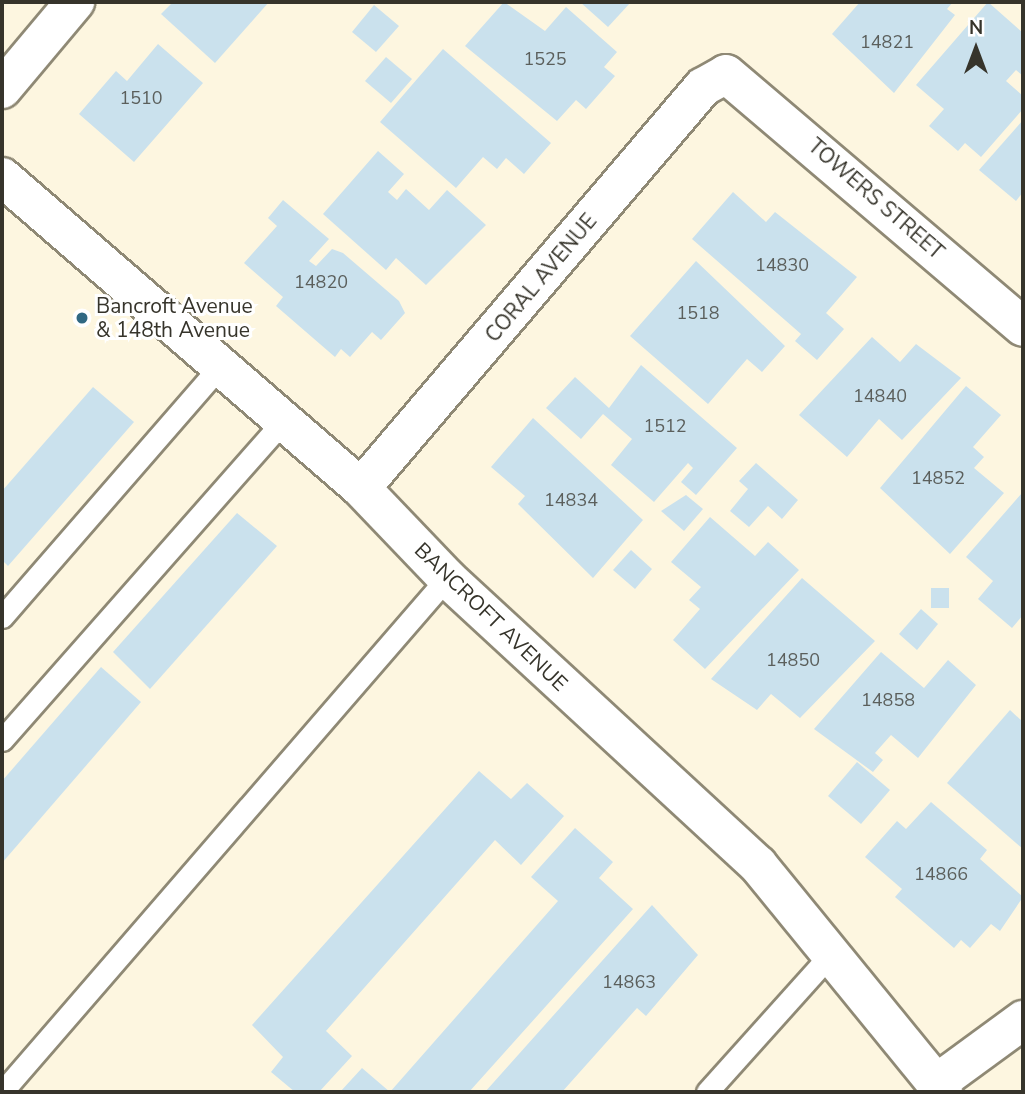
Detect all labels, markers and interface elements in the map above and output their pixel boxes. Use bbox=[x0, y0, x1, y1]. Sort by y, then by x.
north arrow bbox=[941, 14, 1011, 84]
text: N bbox=[969, 15, 983, 41]
house number: 14821 bbox=[860, 31, 914, 53]
house number: 1525 bbox=[523, 48, 567, 70]
house number: 1510 bbox=[119, 87, 163, 109]
street label: TOWERS STREET bbox=[803, 133, 949, 265]
street label: CORAL AVENUE bbox=[480, 209, 602, 347]
house number: 14830 bbox=[755, 254, 809, 276]
house number: 14820 bbox=[294, 271, 348, 293]
place label: Bancroft Avenue & 148th Avenue bbox=[96, 293, 253, 343]
house number: 1518 bbox=[676, 302, 720, 324]
marker: Bancroft Avenue & 148th Avenue bbox=[74, 310, 90, 326]
house number: 14840 bbox=[853, 385, 907, 407]
house number: 1512 bbox=[643, 415, 687, 437]
house number: 14852 bbox=[911, 467, 965, 489]
house number: 14834 bbox=[544, 489, 598, 511]
street label: BANCROFT AVENUE bbox=[409, 538, 573, 696]
house number: 14850 bbox=[766, 649, 820, 671]
house number: 14858 bbox=[861, 689, 915, 711]
house number: 14866 bbox=[914, 863, 968, 885]
house number: 14863 bbox=[602, 971, 656, 993]

